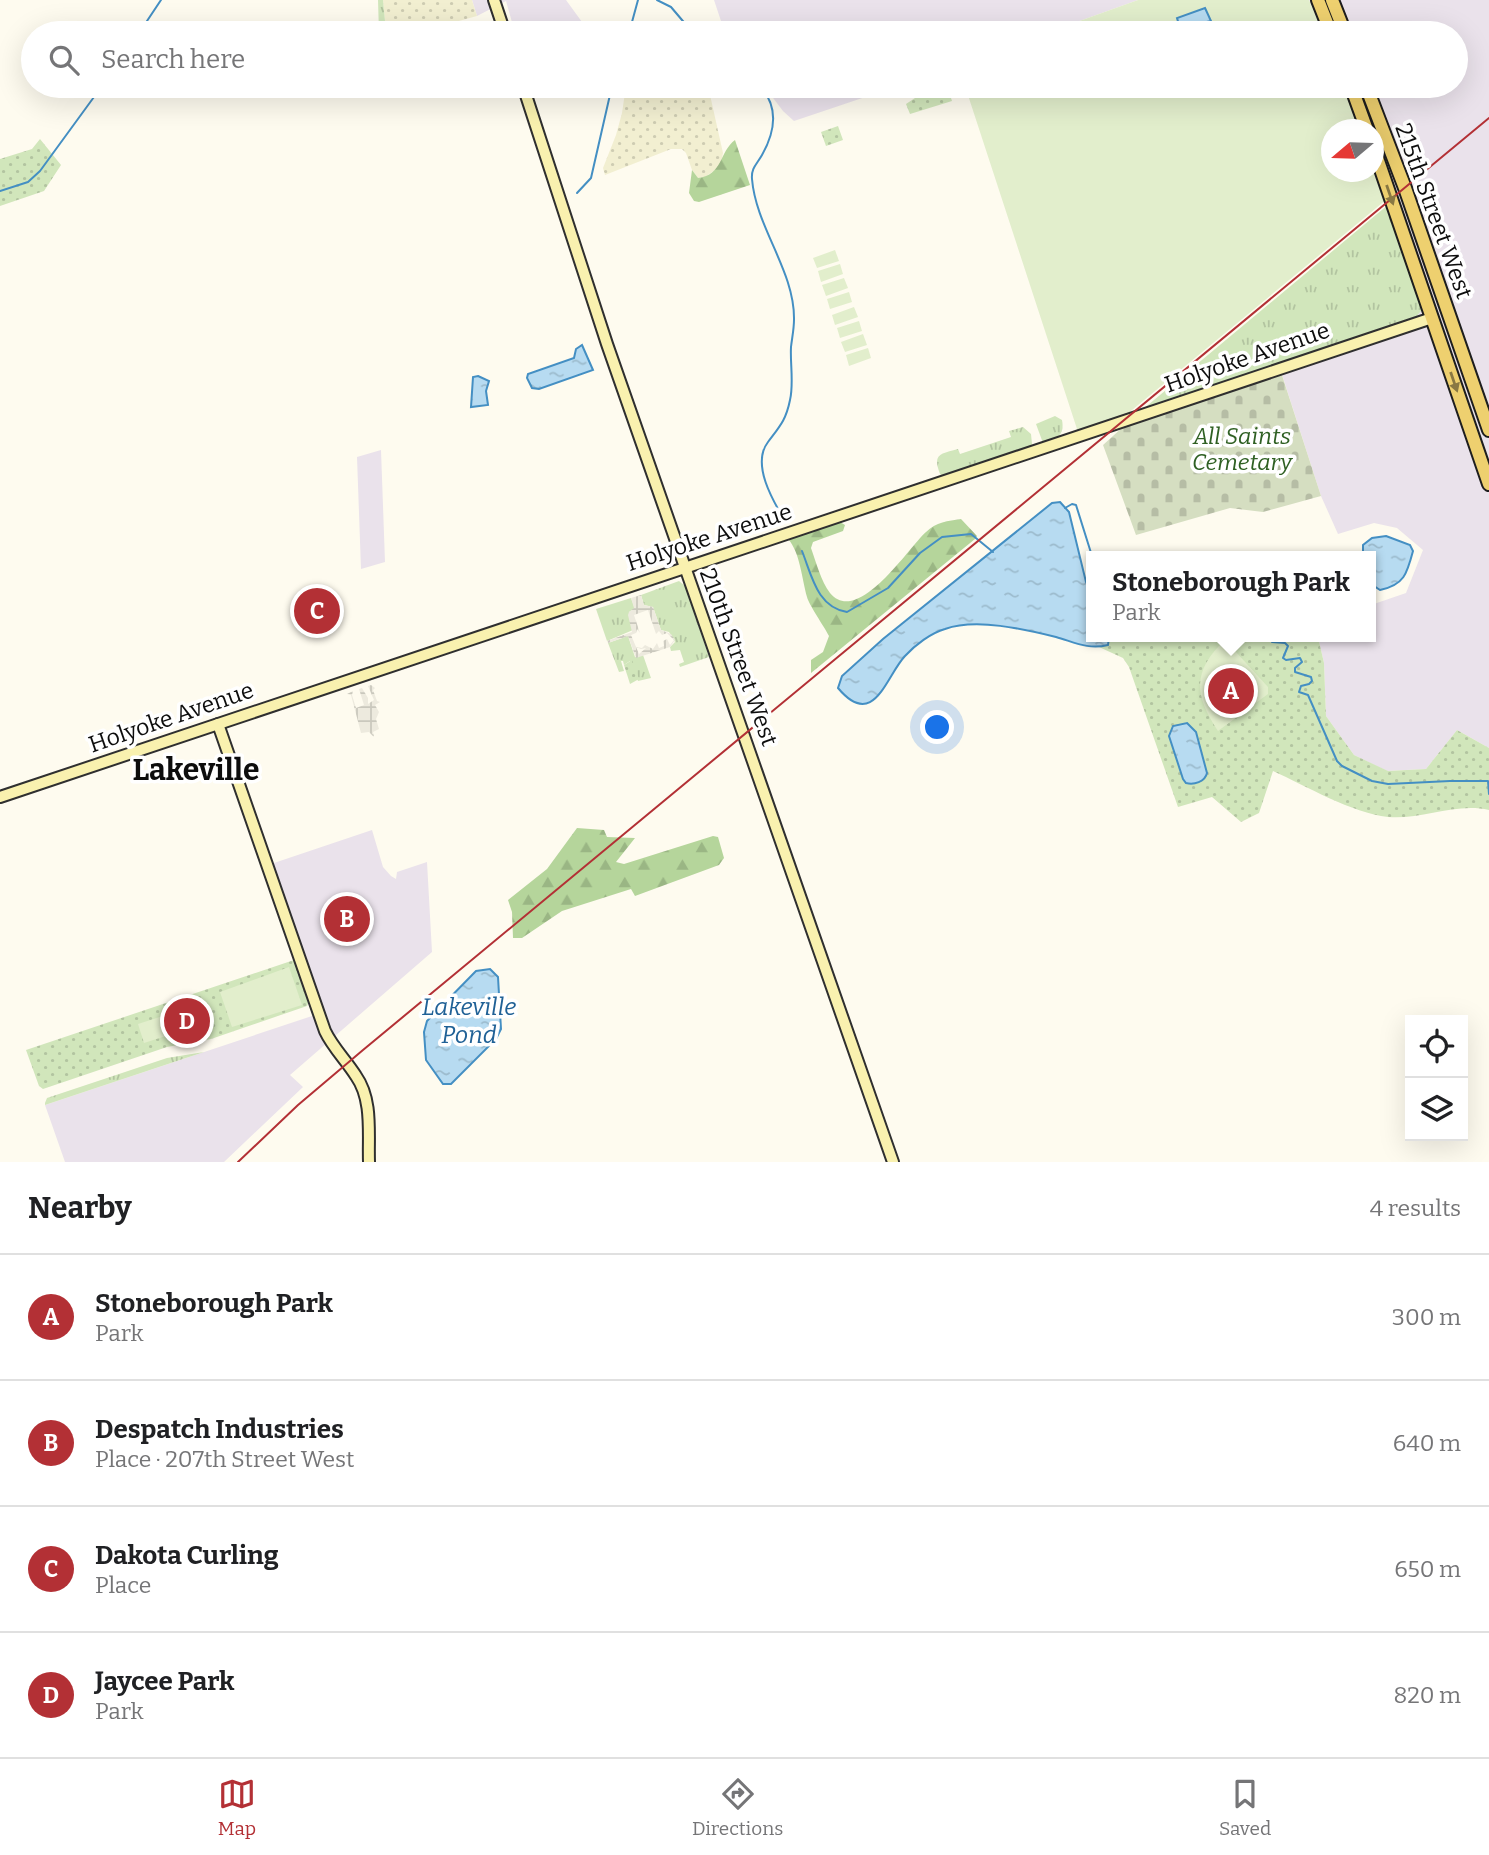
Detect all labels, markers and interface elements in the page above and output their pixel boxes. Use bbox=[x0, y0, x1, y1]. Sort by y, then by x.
search box bbox=[21, 21, 1468, 98]
icon: search bbox=[45, 41, 83, 79]
text: Search here bbox=[101, 44, 245, 75]
north arrow bbox=[1321, 119, 1384, 182]
street label: 215th Street West bbox=[1389, 120, 1479, 302]
one-way arrow bbox=[1385, 185, 1396, 206]
street label: Holyoke Avenue bbox=[1161, 316, 1333, 398]
one-way arrow bbox=[1449, 372, 1460, 393]
park label: All Saints Cemetary bbox=[1192, 422, 1293, 476]
street label: Holyoke Avenue bbox=[623, 497, 795, 577]
popup bbox=[1086, 551, 1376, 642]
street label: 210th Street West bbox=[694, 564, 784, 750]
text: Stoneborough Park bbox=[1112, 567, 1350, 598]
pin: C bbox=[294, 585, 340, 637]
text: Park bbox=[1112, 598, 1161, 626]
pin: A bbox=[1208, 665, 1254, 717]
street label: Holyoke Avenue bbox=[85, 676, 257, 758]
your location bbox=[920, 710, 954, 744]
district label: Lakeville bbox=[132, 752, 260, 788]
pin: B bbox=[324, 893, 370, 945]
water label: Lakeville Pond bbox=[422, 993, 516, 1049]
pin: D bbox=[164, 995, 210, 1047]
map controls bbox=[1405, 1015, 1468, 1141]
button: locate bbox=[1405, 1015, 1468, 1078]
button: layers bbox=[1405, 1078, 1468, 1141]
text: Nearby bbox=[28, 1190, 132, 1226]
text: 4 results bbox=[1370, 1194, 1461, 1222]
text: Stoneborough Park bbox=[95, 1288, 333, 1319]
text: A bbox=[43, 1303, 59, 1331]
text: 300 m bbox=[1392, 1303, 1461, 1331]
text: Park bbox=[95, 1319, 144, 1347]
text: Despatch Industries bbox=[95, 1414, 344, 1445]
text: B bbox=[44, 1429, 58, 1457]
text: 640 m bbox=[1393, 1429, 1461, 1457]
text: Place · 207th Street West bbox=[95, 1445, 354, 1473]
text: Dakota Curling bbox=[95, 1540, 279, 1571]
text: C bbox=[44, 1555, 58, 1583]
text: 650 m bbox=[1394, 1555, 1461, 1583]
text: Place bbox=[95, 1571, 151, 1599]
text: Jaycee Park bbox=[95, 1666, 235, 1697]
text: D bbox=[43, 1681, 59, 1709]
text: 820 m bbox=[1393, 1681, 1461, 1709]
text: Park bbox=[95, 1697, 144, 1725]
tab: Map bbox=[218, 1775, 256, 1840]
tab: Directions bbox=[692, 1775, 783, 1840]
tab: Saved bbox=[1219, 1775, 1271, 1840]

